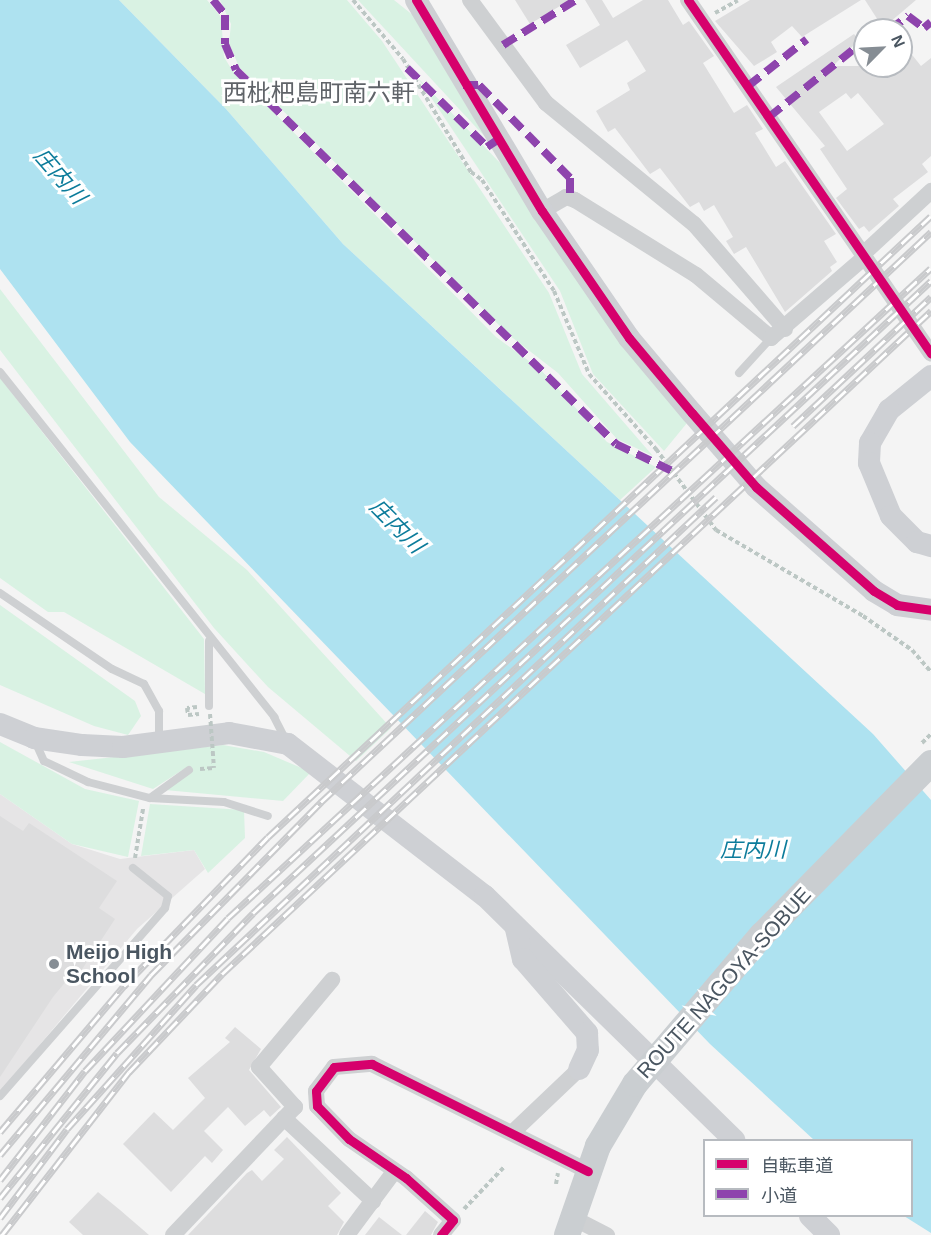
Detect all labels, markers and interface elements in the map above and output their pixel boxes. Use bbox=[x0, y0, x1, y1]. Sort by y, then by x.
north arrow bbox=[853, 18, 913, 78]
text: N bbox=[888, 33, 908, 50]
district label: 西枇杷島町南六軒 bbox=[223, 79, 415, 107]
water label: 庄内川 bbox=[28, 142, 92, 210]
water label: 庄内川 bbox=[364, 493, 430, 559]
water label: 庄内川 bbox=[720, 837, 786, 863]
street label: ROUTE NAGOYA-SOBUE bbox=[632, 882, 816, 1084]
place label: Meijo High School bbox=[66, 939, 172, 989]
marker: Meijo High School bbox=[47, 957, 61, 971]
legend bbox=[703, 1139, 913, 1217]
text: 自転車道 bbox=[761, 1156, 833, 1176]
text: 小道 bbox=[761, 1186, 797, 1206]

